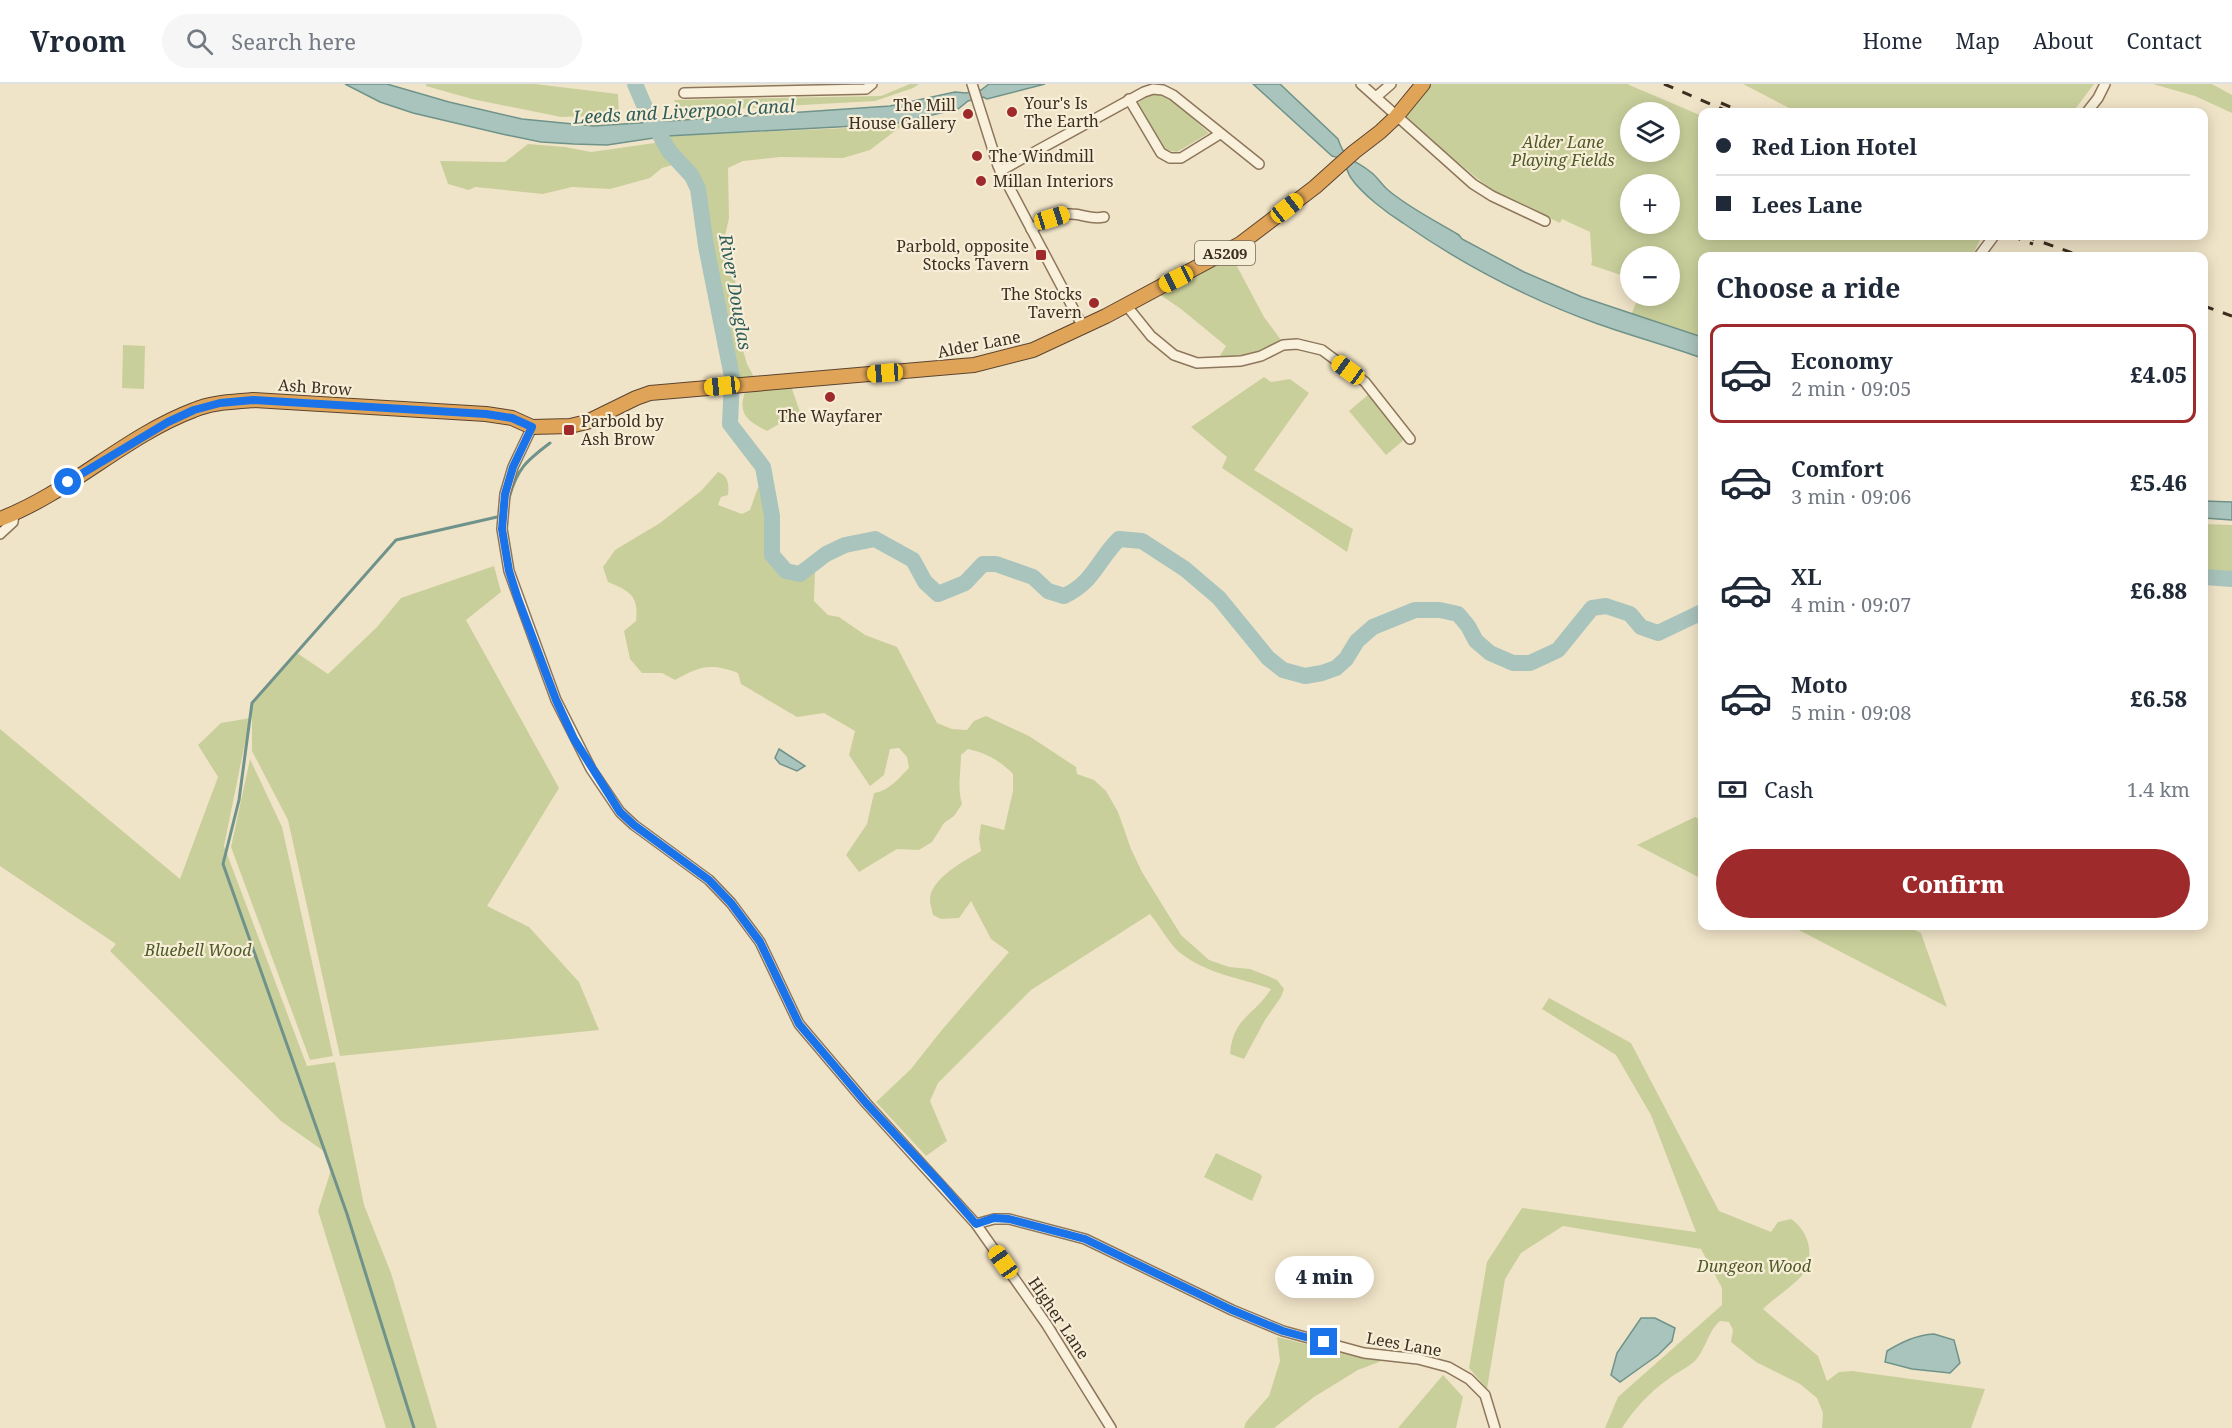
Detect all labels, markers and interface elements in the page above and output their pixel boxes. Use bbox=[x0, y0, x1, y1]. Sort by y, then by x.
search box bbox=[162, 14, 582, 68]
text: Vroom bbox=[30, 22, 126, 60]
icon: search bbox=[183, 25, 216, 58]
text: Search here bbox=[231, 26, 356, 56]
text: Home bbox=[1863, 27, 1923, 55]
text: Map bbox=[1956, 27, 2000, 55]
text: About bbox=[2033, 27, 2094, 55]
text: Contact bbox=[2127, 27, 2202, 55]
place label: Your's Is The Earth bbox=[1023, 92, 1099, 132]
water label: Leeds and Liverpool Canal bbox=[572, 93, 796, 129]
place label: The Mill House Gallery bbox=[848, 94, 957, 134]
map controls bbox=[1620, 102, 1680, 306]
button: layers bbox=[1620, 102, 1680, 162]
marker: Your's Is The Earth bbox=[1005, 105, 1019, 119]
marker: The Mill House Gallery bbox=[961, 107, 975, 121]
park label: Alder Lane Playing Fields bbox=[1510, 131, 1615, 171]
text: Red Lion Hotel bbox=[1752, 131, 1917, 161]
place label: The Windmill bbox=[989, 145, 1094, 167]
marker: The Windmill bbox=[970, 149, 984, 163]
place label: Millan Interiors bbox=[993, 170, 1114, 192]
marker: Millan Interiors bbox=[974, 174, 988, 188]
button: + bbox=[1620, 174, 1680, 234]
text: Lees Lane bbox=[1752, 189, 1863, 219]
car bbox=[1267, 190, 1307, 226]
car bbox=[1032, 204, 1072, 232]
water label: River Douglas bbox=[714, 231, 758, 352]
place label: Parbold, opposite Stocks Tavern bbox=[896, 235, 1029, 275]
road number: A5209 bbox=[1195, 241, 1255, 265]
button: − bbox=[1620, 246, 1680, 306]
marker: Parbold, opposite Stocks Tavern bbox=[1034, 248, 1048, 262]
car bbox=[1156, 263, 1196, 295]
text: Choose a ride bbox=[1716, 269, 1901, 306]
place label: The Stocks Tavern bbox=[1001, 283, 1082, 323]
marker: The Stocks Tavern bbox=[1087, 296, 1101, 310]
street label: Alder Lane bbox=[936, 325, 1022, 363]
text: Economy bbox=[1791, 345, 1893, 375]
icon: car bbox=[1719, 347, 1773, 401]
car bbox=[1328, 352, 1368, 388]
text: £4.05 bbox=[2130, 359, 2187, 389]
car bbox=[866, 363, 904, 383]
street label: Ash Brow bbox=[277, 373, 353, 401]
car bbox=[703, 375, 741, 397]
text: 2 min · 09:05 bbox=[1791, 375, 1911, 402]
marker: The Wayfarer bbox=[823, 390, 837, 404]
place label: The Wayfarer bbox=[778, 405, 883, 427]
place label: Parbold by Ash Brow bbox=[581, 410, 665, 450]
marker: Parbold by Ash Brow bbox=[562, 423, 576, 437]
text: Comfort bbox=[1791, 453, 1884, 483]
icon: car bbox=[1719, 455, 1773, 509]
text: £5.46 bbox=[2130, 467, 2187, 497]
route start bbox=[54, 468, 81, 495]
text: 3 min · 09:06 bbox=[1791, 483, 1911, 510]
text: XL bbox=[1791, 561, 1822, 591]
icon: car bbox=[1719, 563, 1773, 617]
text: £6.88 bbox=[2130, 575, 2187, 605]
text: 4 min · 09:07 bbox=[1791, 591, 1911, 618]
text: Moto bbox=[1791, 669, 1848, 699]
icon: car bbox=[1719, 671, 1773, 725]
text: £6.58 bbox=[2130, 683, 2187, 713]
text: 5 min · 09:08 bbox=[1791, 699, 1911, 726]
icon: cash bbox=[1716, 773, 1749, 806]
text: Cash bbox=[1764, 774, 1814, 804]
text: 1.4 km bbox=[2127, 776, 2190, 803]
button: Confirm bbox=[1716, 849, 2190, 918]
park label: Bluebell Wood bbox=[144, 939, 252, 961]
car bbox=[985, 1242, 1021, 1282]
callout: 4 min bbox=[1274, 1255, 1374, 1297]
park label: Dungeon Wood bbox=[1696, 1255, 1812, 1277]
text: 4 min bbox=[1296, 1263, 1353, 1290]
street label: Higher Lane bbox=[1023, 1273, 1095, 1363]
street label: Lees Lane bbox=[1365, 1327, 1443, 1361]
route end bbox=[1310, 1328, 1337, 1355]

